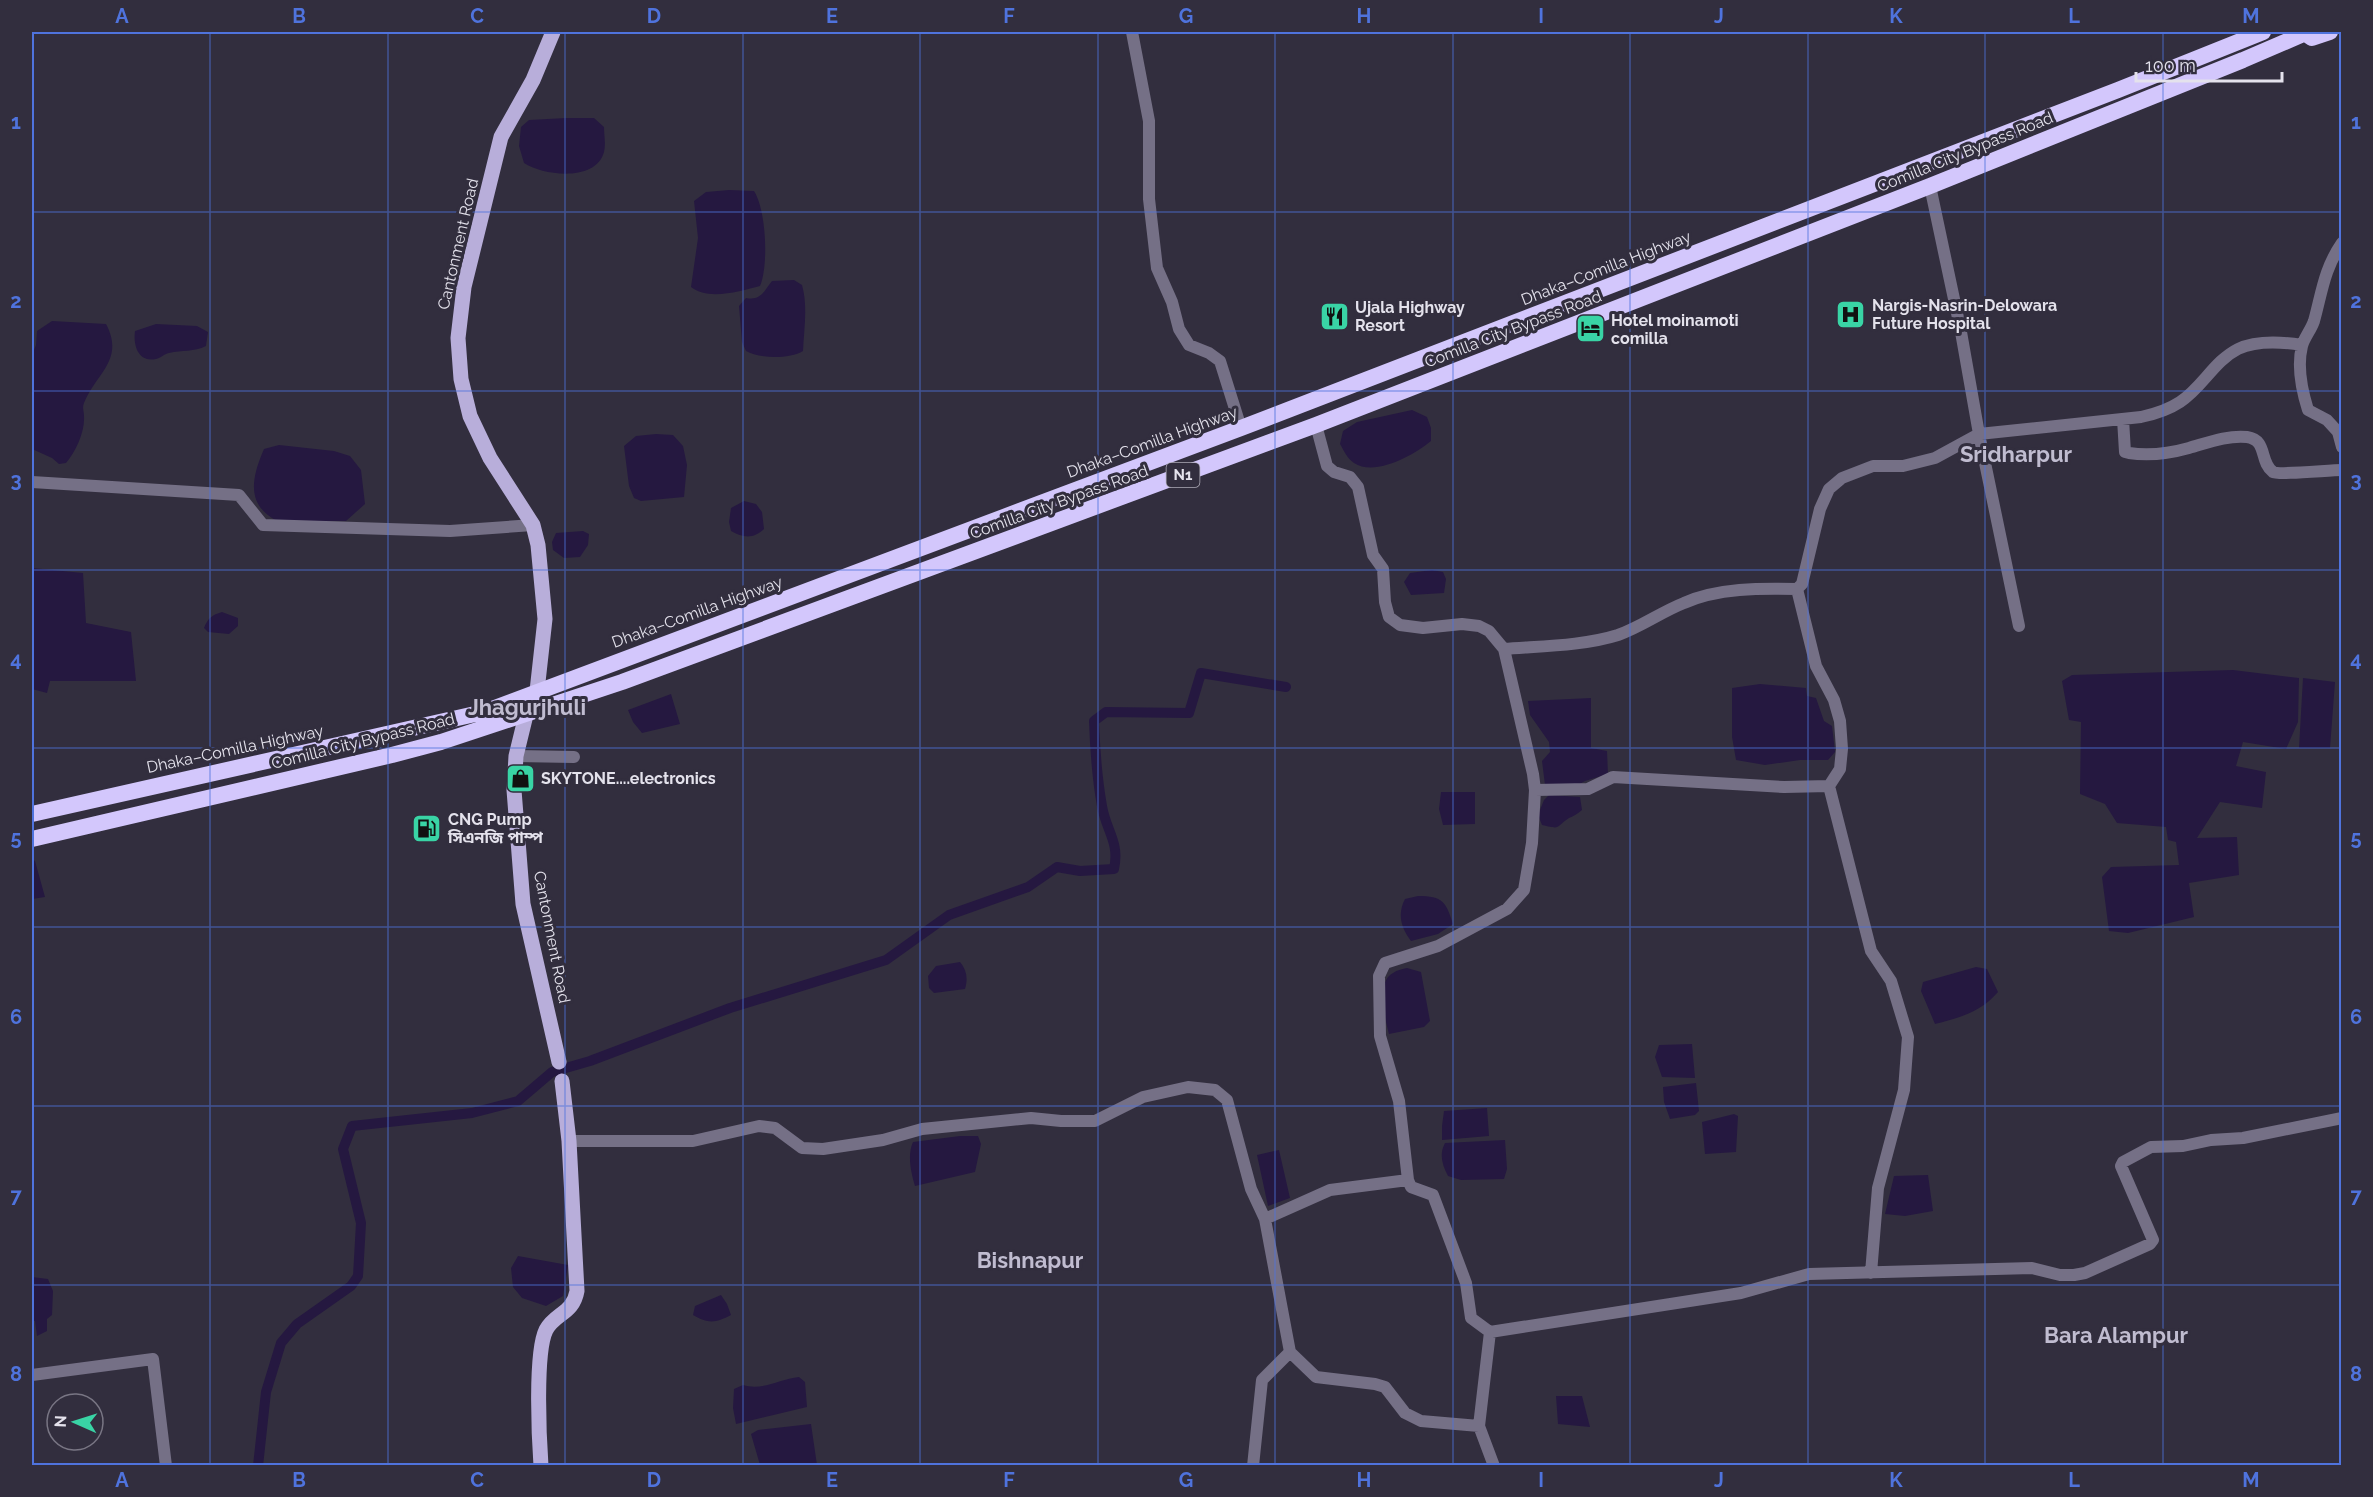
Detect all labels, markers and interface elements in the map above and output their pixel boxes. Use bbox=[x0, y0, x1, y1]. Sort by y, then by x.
text: A bbox=[115, 4, 129, 28]
text: B bbox=[292, 4, 306, 28]
text: C bbox=[470, 4, 484, 28]
text: D bbox=[647, 4, 661, 28]
text: E bbox=[826, 4, 838, 28]
text: F bbox=[1003, 4, 1015, 28]
text: G bbox=[1179, 4, 1193, 28]
text: H bbox=[1357, 4, 1371, 28]
text: I bbox=[1538, 4, 1544, 28]
text: J bbox=[1714, 4, 1724, 28]
text: K bbox=[1889, 4, 1903, 28]
text: L bbox=[2068, 4, 2080, 28]
text: M bbox=[2242, 4, 2260, 28]
scale bar bbox=[2136, 45, 2282, 83]
text: 100 m bbox=[2145, 55, 2196, 76]
street label: Comilla City Bypass Road bbox=[1874, 108, 2056, 196]
text: 1 bbox=[11, 110, 21, 134]
text: 1 bbox=[2351, 110, 2361, 134]
street label: Cantonment Road bbox=[434, 176, 482, 312]
street label: Dhaka–Comilla Highway bbox=[1518, 227, 1694, 309]
street label: Comilla City Bypass Road bbox=[1422, 286, 1604, 372]
text: 2 bbox=[10, 289, 22, 313]
text: 2 bbox=[2350, 289, 2362, 313]
place label: Nargis-Nasrin-Delowara Future Hospital bbox=[1872, 296, 2057, 333]
place label: Ujala Highway Resort bbox=[1355, 298, 1465, 335]
hospital icon: Nargis-Nasrin-Delowara Future Hospital bbox=[1835, 298, 1867, 330]
restaurant icon: Ujala Highway Resort bbox=[1318, 300, 1350, 332]
place label: Hotel moinamoti comilla bbox=[1611, 311, 1739, 348]
hotel icon: Hotel moinamoti comilla bbox=[1574, 313, 1606, 345]
street label: Dhaka–Comilla Highway bbox=[1064, 402, 1240, 482]
district label: Sridharpur bbox=[1960, 441, 2073, 467]
street label: Comilla City Bypass Road bbox=[967, 461, 1151, 543]
road number: N1 bbox=[1166, 463, 1200, 487]
text: 3 bbox=[10, 468, 22, 492]
text: 3 bbox=[2350, 468, 2362, 492]
street label: Dhaka–Comilla Highway bbox=[609, 572, 785, 652]
text: 4 bbox=[10, 647, 22, 671]
text: 4 bbox=[2350, 647, 2362, 671]
district label: Jhagurjhuli bbox=[468, 694, 586, 720]
street label: Comilla City Bypass Road bbox=[269, 709, 457, 773]
street label: Dhaka–Comilla Highway bbox=[145, 721, 325, 777]
shop icon: SKYTONE....electronics bbox=[504, 762, 536, 794]
place label: SKYTONE....electronics bbox=[541, 769, 716, 788]
place label: CNG Pump সিএনজি পাম্প bbox=[447, 810, 543, 847]
fuel station icon: CNG Pump সিএনজি পাম্প bbox=[411, 812, 443, 844]
text: 5 bbox=[10, 826, 22, 850]
text: 5 bbox=[2350, 826, 2362, 850]
street label: Cantonment Road bbox=[530, 869, 574, 1005]
text: 6 bbox=[10, 1005, 22, 1029]
text: 6 bbox=[2350, 1005, 2362, 1029]
text: 7 bbox=[10, 1184, 22, 1208]
text: 7 bbox=[2350, 1184, 2362, 1208]
district label: Bishnapur bbox=[977, 1247, 1084, 1273]
district label: Bara Alampur bbox=[2044, 1322, 2189, 1348]
text: 8 bbox=[10, 1362, 22, 1386]
text: 8 bbox=[2350, 1362, 2362, 1386]
north arrow bbox=[45, 1392, 105, 1452]
text: N bbox=[51, 1415, 70, 1428]
text: A bbox=[115, 1468, 129, 1492]
text: B bbox=[292, 1468, 306, 1492]
text: C bbox=[470, 1468, 484, 1492]
text: D bbox=[647, 1468, 661, 1492]
text: E bbox=[826, 1468, 838, 1492]
text: F bbox=[1003, 1468, 1015, 1492]
text: G bbox=[1179, 1468, 1193, 1492]
text: H bbox=[1357, 1468, 1371, 1492]
text: I bbox=[1538, 1468, 1544, 1492]
text: J bbox=[1714, 1468, 1724, 1492]
text: K bbox=[1889, 1468, 1903, 1492]
text: L bbox=[2068, 1468, 2080, 1492]
text: M bbox=[2242, 1468, 2260, 1492]

